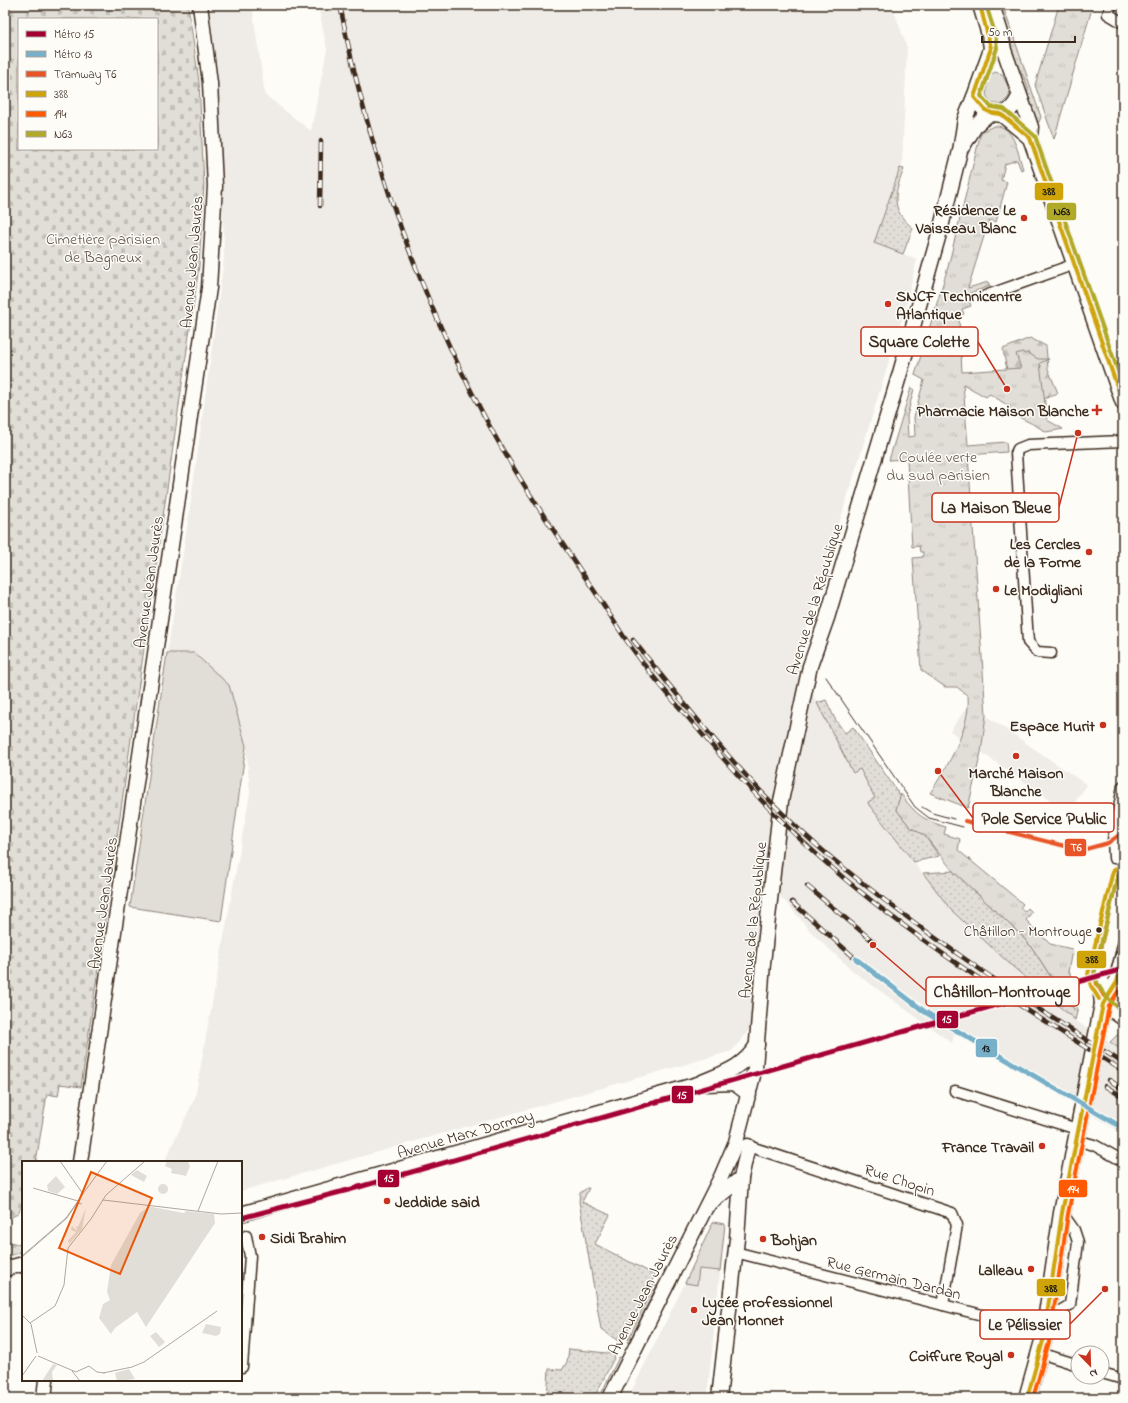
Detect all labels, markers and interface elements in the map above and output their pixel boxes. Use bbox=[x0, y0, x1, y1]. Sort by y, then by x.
legend bbox=[18, 18, 158, 150]
scale bar bbox=[982, 18, 1075, 44]
text: 50 m bbox=[988, 24, 1012, 42]
text: Métro 15 bbox=[54, 26, 94, 44]
text: Métro 13 bbox=[54, 46, 92, 64]
text: Tramway T6 bbox=[54, 66, 117, 85]
text: 388 bbox=[54, 86, 68, 104]
text: 194 bbox=[54, 106, 66, 124]
text: N63 bbox=[54, 126, 72, 144]
line badge: 388 bbox=[1034, 182, 1064, 201]
text: 388 bbox=[1042, 184, 1056, 200]
street label: Avenue Jean Jaurès bbox=[175, 195, 211, 330]
place label: Résidence Le Vaisseau Blanc bbox=[915, 199, 1017, 241]
line badge: N63 bbox=[1046, 202, 1077, 221]
text: N63 bbox=[1054, 204, 1071, 220]
marker: Résidence Le Vaisseau Blanc bbox=[1019, 213, 1029, 223]
park label: Cimetière parisien de Bagneux bbox=[46, 228, 160, 270]
place label: SNCF Technicentre Atlantique bbox=[896, 285, 1023, 327]
marker: SNCF Technicentre Atlantique bbox=[883, 299, 893, 309]
callout: Square Colette bbox=[861, 327, 978, 356]
text: Square Colette bbox=[868, 330, 971, 355]
place label: Pharmacie Maison Blanche bbox=[917, 400, 1090, 424]
marker: Pharmacie Maison Blanche bbox=[1092, 405, 1102, 415]
park label: Coulée verte du sud parisien bbox=[886, 446, 990, 488]
callout: La Maison Bleue bbox=[932, 493, 1059, 522]
text: La Maison Bleue bbox=[941, 496, 1053, 521]
street label: Avenue Jean Jaurès bbox=[129, 515, 171, 650]
street label: Avenue de la République bbox=[781, 520, 851, 678]
place label: Les Cercles de la Forme bbox=[1004, 533, 1082, 575]
marker: Les Cercles de la Forme bbox=[1084, 547, 1094, 557]
place label: Le Modigliani bbox=[1004, 579, 1083, 604]
marker: Le Modigliani bbox=[991, 584, 1001, 594]
place label: Espace Murit bbox=[1010, 715, 1096, 739]
marker: Espace Murit bbox=[1098, 720, 1108, 730]
marker: Marché Maison Blanche bbox=[1011, 751, 1021, 761]
place label: Marché Maison Blanche bbox=[969, 762, 1063, 804]
callout: Pole Service Public bbox=[973, 803, 1114, 832]
text: Pole Service Public bbox=[981, 807, 1107, 832]
street label: Avenue Jean Jaurès bbox=[83, 836, 125, 971]
line badge: T6 bbox=[1064, 838, 1087, 857]
street label: Avenue de la République bbox=[734, 840, 774, 1000]
text: T6 bbox=[1070, 840, 1082, 856]
place label: Châtillon - Montrouge bbox=[964, 921, 1092, 944]
marker: Châtillon - Montrouge bbox=[1094, 925, 1104, 935]
line badge: 388 bbox=[1076, 950, 1107, 969]
text: 388 bbox=[1085, 952, 1099, 968]
callout: Châtillon-Montrouge bbox=[926, 977, 1079, 1006]
text: Châtillon-Montrouge bbox=[934, 980, 1072, 1007]
line badge: 15 bbox=[936, 1010, 959, 1029]
text: 15 bbox=[942, 1012, 953, 1028]
line badge: 13 bbox=[975, 1038, 998, 1058]
text: 13 bbox=[982, 1041, 990, 1057]
line badge: 15 bbox=[671, 1085, 694, 1104]
text: 15 bbox=[677, 1088, 688, 1104]
street label: Avenue Marx Dormoy bbox=[394, 1104, 537, 1166]
place label: France Travail bbox=[941, 1136, 1034, 1160]
marker: France Travail bbox=[1037, 1141, 1047, 1151]
street label: Rue Chopin bbox=[861, 1158, 938, 1204]
inset map bbox=[22, 1161, 242, 1381]
line badge: 15 bbox=[377, 1169, 400, 1188]
text: 15 bbox=[384, 1171, 395, 1187]
line badge: 194 bbox=[1058, 1179, 1088, 1198]
text: 194 bbox=[1067, 1182, 1079, 1198]
place label: Jeddide said bbox=[395, 1191, 480, 1215]
marker: Jeddide said bbox=[382, 1196, 392, 1206]
place label: Sidi Brahim bbox=[270, 1227, 347, 1251]
place label: Bohjan bbox=[770, 1229, 817, 1253]
street label: Avenue Jean Jaurès bbox=[603, 1230, 685, 1360]
marker: Sidi Brahim bbox=[257, 1232, 267, 1242]
marker: Bohjan bbox=[758, 1234, 768, 1244]
street label: Rue Germain Dardan bbox=[824, 1251, 963, 1307]
place label: Lalleau bbox=[978, 1259, 1023, 1283]
marker: Lalleau bbox=[1026, 1264, 1036, 1274]
line badge: 388 bbox=[1036, 1278, 1066, 1297]
text: 388 bbox=[1044, 1281, 1058, 1297]
place label: Lycée professionnel Jean Monnet bbox=[702, 1291, 833, 1333]
marker: Lycée professionnel Jean Monnet bbox=[689, 1305, 699, 1315]
callout: Le Pélissier bbox=[980, 1310, 1070, 1339]
text: Le Pélissier bbox=[988, 1313, 1063, 1338]
place label: Coiffure Royal bbox=[909, 1345, 1003, 1370]
north arrow bbox=[1070, 1345, 1110, 1385]
marker: Coiffure Royal bbox=[1006, 1350, 1016, 1360]
text: N bbox=[1087, 1364, 1100, 1382]

